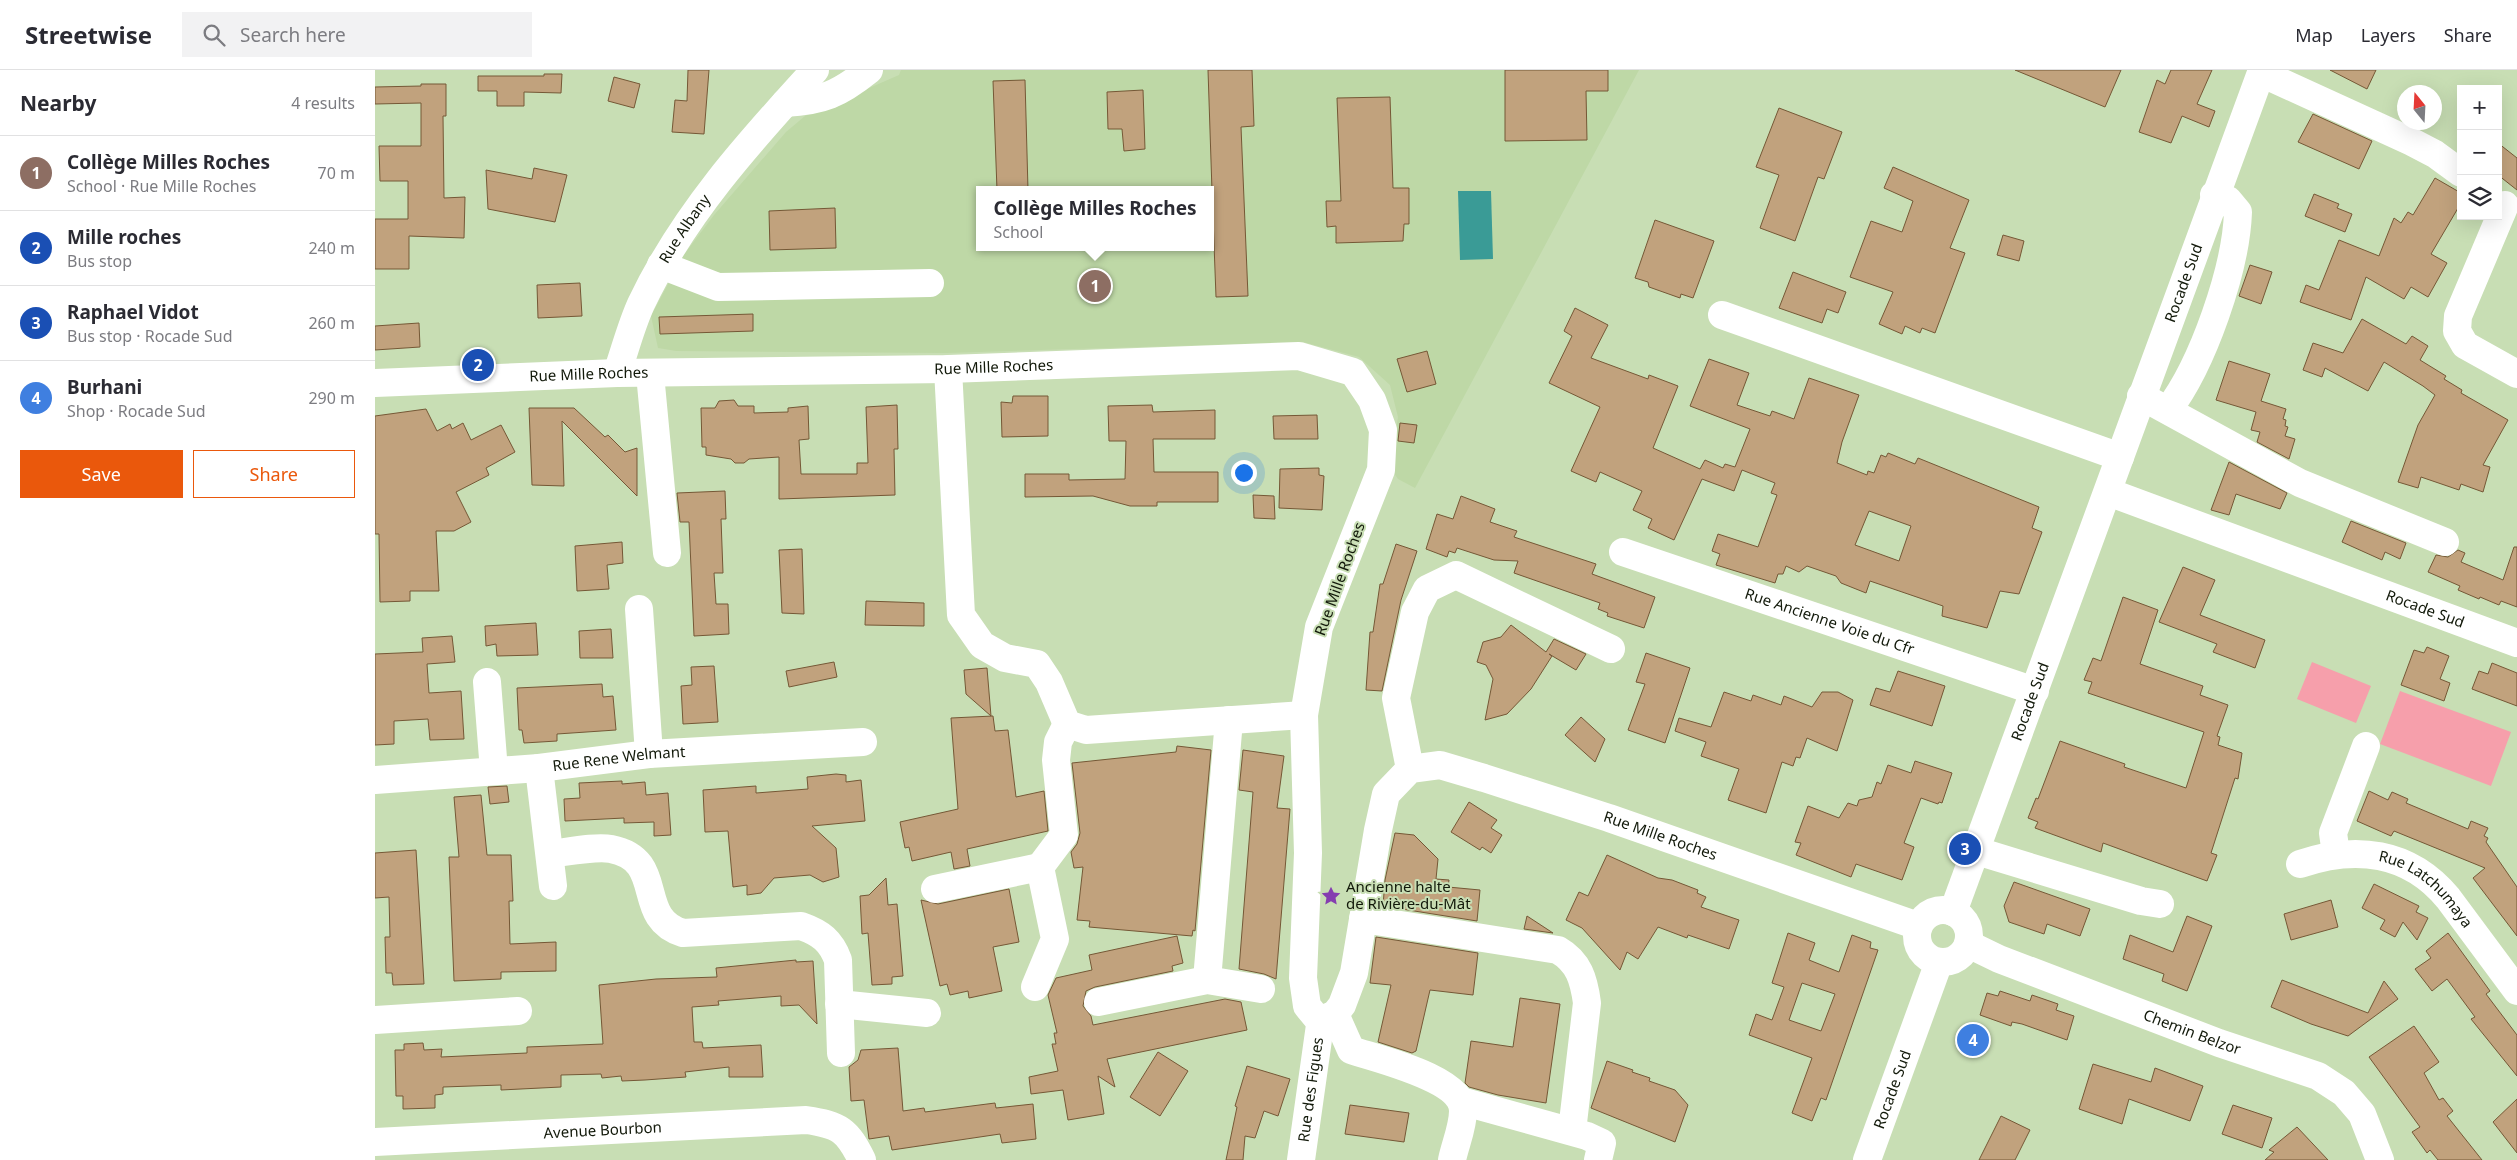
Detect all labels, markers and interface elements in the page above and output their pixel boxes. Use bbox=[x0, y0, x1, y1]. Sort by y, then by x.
search box bbox=[182, 12, 532, 57]
text: Streetwise bbox=[25, 18, 152, 51]
icon: search bbox=[200, 21, 228, 49]
text: Search here bbox=[240, 22, 346, 48]
text: Map bbox=[2295, 23, 2333, 47]
text: Layers bbox=[2361, 23, 2416, 47]
text: Share bbox=[2444, 23, 2492, 47]
north arrow bbox=[2397, 85, 2442, 130]
map controls bbox=[2457, 85, 2502, 220]
button: + bbox=[2457, 85, 2502, 130]
text: Nearby bbox=[20, 89, 96, 117]
text: 4 results bbox=[291, 92, 355, 114]
button: − bbox=[2457, 130, 2502, 175]
text: Collège Milles Roches bbox=[67, 149, 270, 175]
text: 1 bbox=[31, 162, 41, 184]
text: 70 m bbox=[318, 162, 355, 184]
text: School · Rue Mille Roches bbox=[67, 175, 256, 197]
button: layers bbox=[2457, 175, 2502, 220]
popup bbox=[976, 186, 1214, 251]
street label: Rue Albany bbox=[654, 190, 714, 267]
text: Collège Milles Roches bbox=[993, 195, 1197, 221]
text: School bbox=[993, 221, 1043, 243]
text: Mille roches bbox=[67, 224, 181, 250]
text: 2 bbox=[31, 237, 41, 259]
text: 240 m bbox=[308, 237, 355, 259]
street label: Rocade Sud bbox=[2159, 241, 2206, 325]
text: Bus stop bbox=[67, 250, 132, 272]
pin: 1 bbox=[1079, 267, 1111, 305]
text: Raphael Vidot bbox=[67, 299, 199, 325]
text: 3 bbox=[31, 312, 41, 334]
text: 260 m bbox=[308, 312, 355, 334]
text: Bus stop · Rocade Sud bbox=[67, 325, 233, 347]
pin: 2 bbox=[462, 346, 494, 384]
street label: Rue Mille Roches bbox=[934, 354, 1054, 378]
street label: Rue Mille Roches bbox=[529, 362, 648, 386]
text: Burhani bbox=[67, 374, 142, 400]
text: 4 bbox=[31, 387, 41, 409]
text: 290 m bbox=[308, 387, 355, 409]
text: Shop · Rocade Sud bbox=[67, 400, 206, 422]
button: Save bbox=[20, 450, 183, 498]
button: Share bbox=[193, 450, 355, 498]
your location bbox=[1231, 460, 1257, 486]
street label: Rue Mille Roches bbox=[1309, 519, 1369, 638]
street label: Rue Ancienne Voie du Cfr bbox=[1743, 583, 1917, 659]
street label: Rocade Sud bbox=[2383, 584, 2468, 632]
street label: Rocade Sud bbox=[2006, 659, 2053, 744]
street label: Rue Rene Welmant bbox=[551, 741, 687, 775]
street label: Rue Mille Roches bbox=[1601, 806, 1720, 864]
pin: 3 bbox=[1949, 830, 1981, 868]
street label: Rue Latchumaya bbox=[2377, 845, 2478, 931]
place label: Ancienne halte de Rivière-du-Mât bbox=[1346, 876, 1471, 913]
place icon: Ancienne halte de Rivière-du-Mât bbox=[1320, 885, 1342, 907]
street label: Chemin Belzor bbox=[2141, 1004, 2244, 1059]
pin: 4 bbox=[1957, 1021, 1989, 1059]
street label: Rue des Figues bbox=[1293, 1036, 1327, 1143]
street label: Rocade Sud bbox=[1868, 1047, 1915, 1131]
street label: Avenue Bourbon bbox=[543, 1116, 662, 1142]

